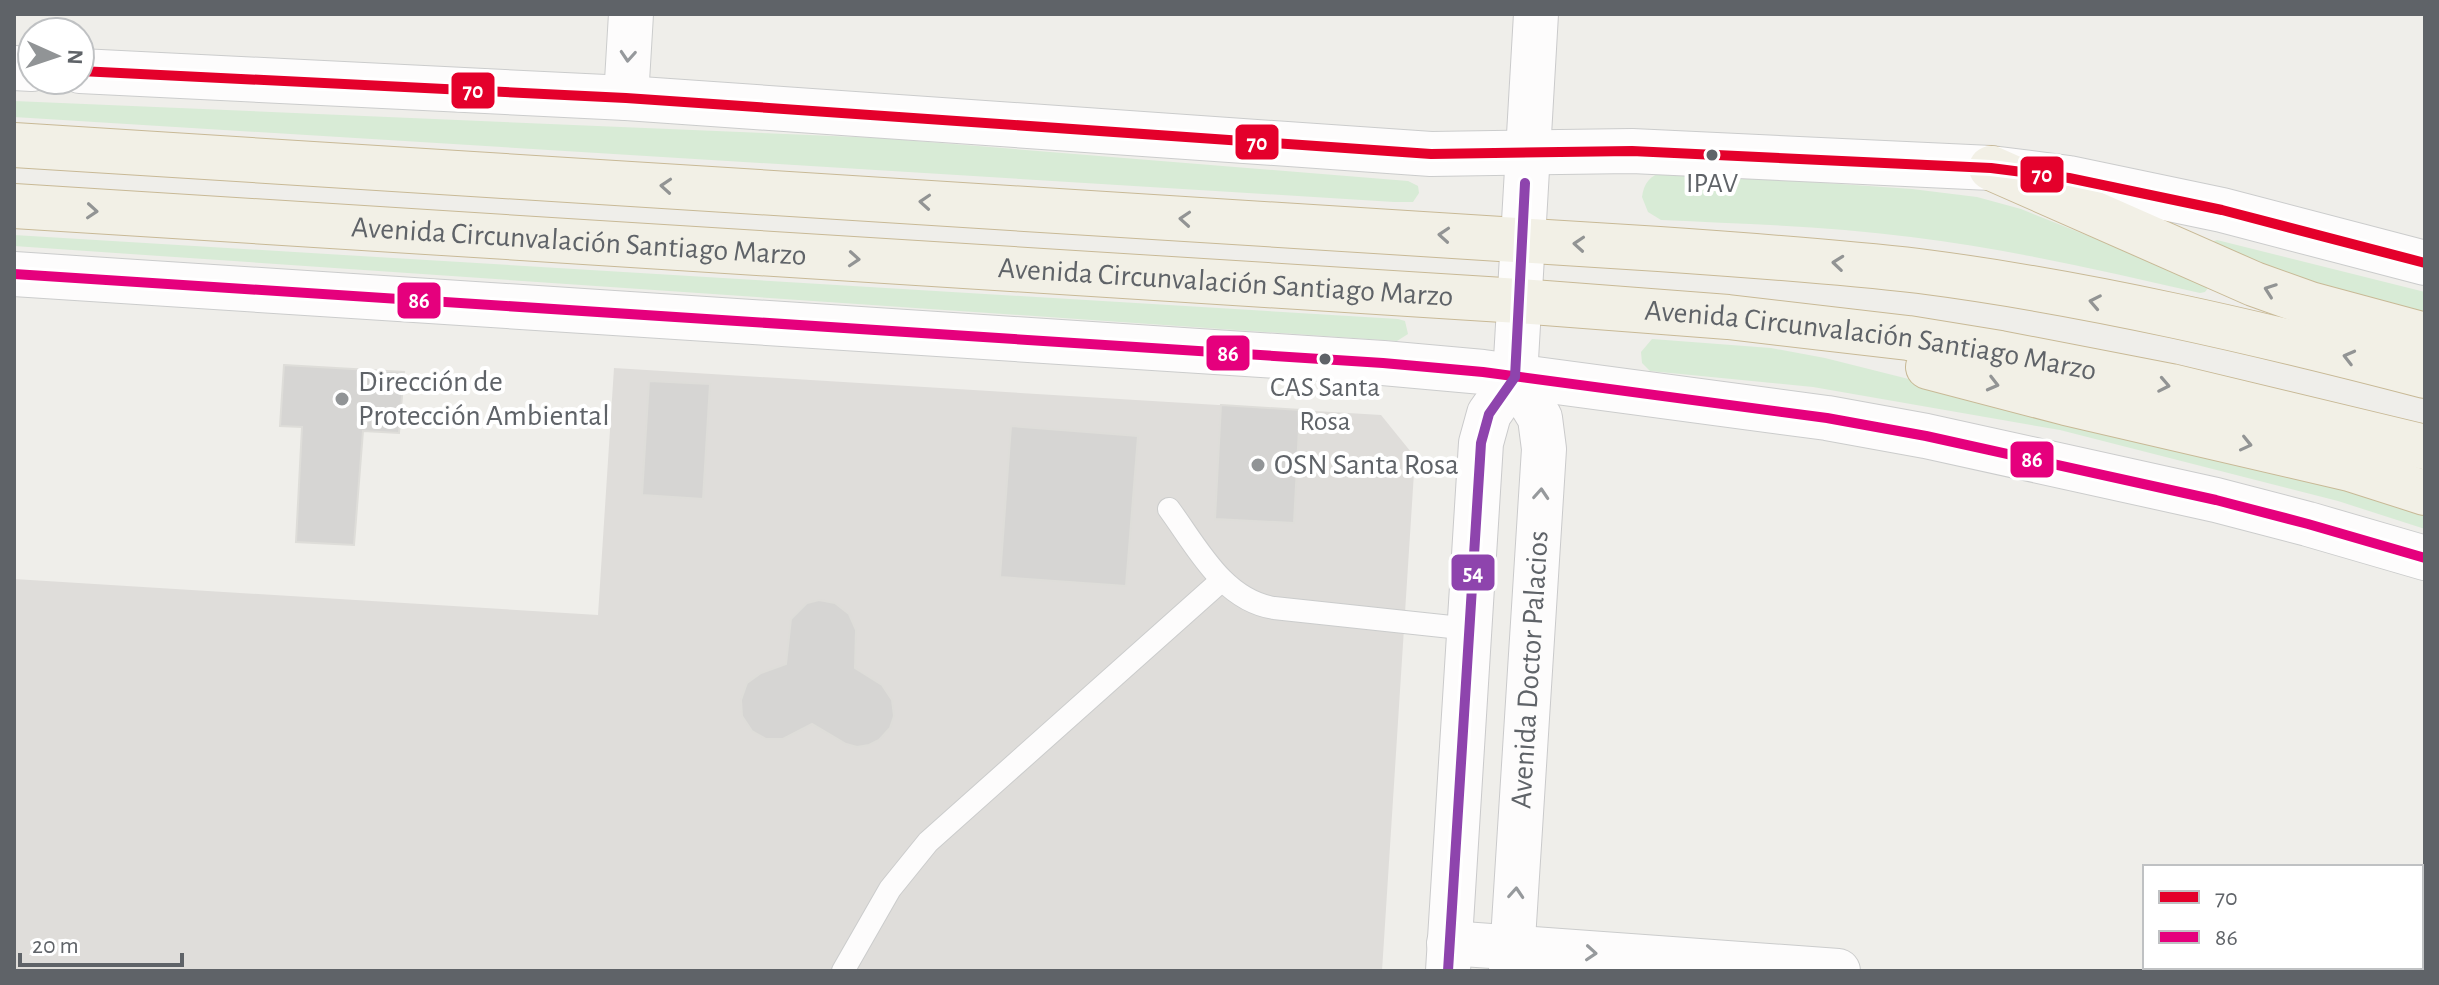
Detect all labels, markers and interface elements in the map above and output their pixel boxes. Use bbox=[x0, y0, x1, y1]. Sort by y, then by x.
north arrow bbox=[16, 16, 96, 96]
text: N bbox=[64, 49, 86, 65]
one-way arrow bbox=[620, 50, 637, 63]
line badge: 70 bbox=[450, 71, 496, 110]
text: 70 bbox=[463, 80, 483, 102]
line badge: 70 bbox=[1234, 123, 1280, 161]
text: 70 bbox=[1247, 132, 1267, 154]
marker: IPAV bbox=[1704, 147, 1720, 163]
line badge: 70 bbox=[2019, 155, 2065, 194]
text: 70 bbox=[2032, 164, 2052, 186]
place label: IPAV bbox=[1686, 170, 1738, 198]
one-way arrow bbox=[659, 178, 672, 195]
one-way arrow bbox=[918, 194, 931, 211]
one-way arrow bbox=[86, 202, 99, 219]
one-way arrow bbox=[1178, 211, 1191, 228]
street label: Avenida Circunvalación Santiago Marzo bbox=[350, 212, 807, 271]
one-way arrow bbox=[1437, 227, 1450, 244]
one-way arrow bbox=[1572, 235, 1585, 252]
one-way arrow bbox=[848, 250, 861, 267]
street label: Avenida Circunvalación Santiago Marzo bbox=[997, 253, 1454, 312]
one-way arrow bbox=[1831, 254, 1844, 271]
line badge: 86 bbox=[396, 281, 442, 320]
one-way arrow bbox=[2263, 283, 2277, 299]
text: 86 bbox=[408, 290, 430, 312]
one-way arrow bbox=[2089, 294, 2102, 311]
street label: Avenida Circunvalación Santiago Marzo bbox=[1643, 296, 2099, 386]
line badge: 86 bbox=[1205, 334, 1251, 372]
text: 86 bbox=[1217, 343, 1239, 365]
one-way arrow bbox=[2343, 349, 2357, 366]
marker: CAS Santa Rosa bbox=[1317, 351, 1333, 367]
place label: Dirección de Protección Ambiental bbox=[358, 367, 610, 431]
place label: CAS Santa Rosa bbox=[1270, 374, 1380, 436]
one-way arrow bbox=[1986, 374, 2000, 391]
one-way arrow bbox=[2157, 376, 2170, 393]
marker: Dirección de Protección Ambiental bbox=[333, 390, 351, 408]
one-way arrow bbox=[2239, 435, 2253, 452]
line badge: 86 bbox=[2009, 440, 2055, 479]
text: 86 bbox=[2021, 449, 2043, 471]
place label: OSN Santa Rosa bbox=[1274, 450, 1459, 480]
marker: OSN Santa Rosa bbox=[1249, 456, 1267, 474]
one-way arrow bbox=[1533, 487, 1550, 500]
street label: Avenida Doctor Palacios bbox=[1506, 530, 1554, 810]
line badge: 54 bbox=[1450, 553, 1496, 592]
text: 54 bbox=[1463, 562, 1483, 584]
legend bbox=[2143, 865, 2423, 969]
one-way arrow bbox=[1507, 886, 1524, 899]
text: 70 bbox=[2215, 886, 2238, 910]
scale bar bbox=[20, 917, 182, 967]
text: 86 bbox=[2215, 926, 2238, 950]
text: 20 m bbox=[32, 934, 79, 958]
one-way arrow bbox=[1585, 944, 1598, 961]

